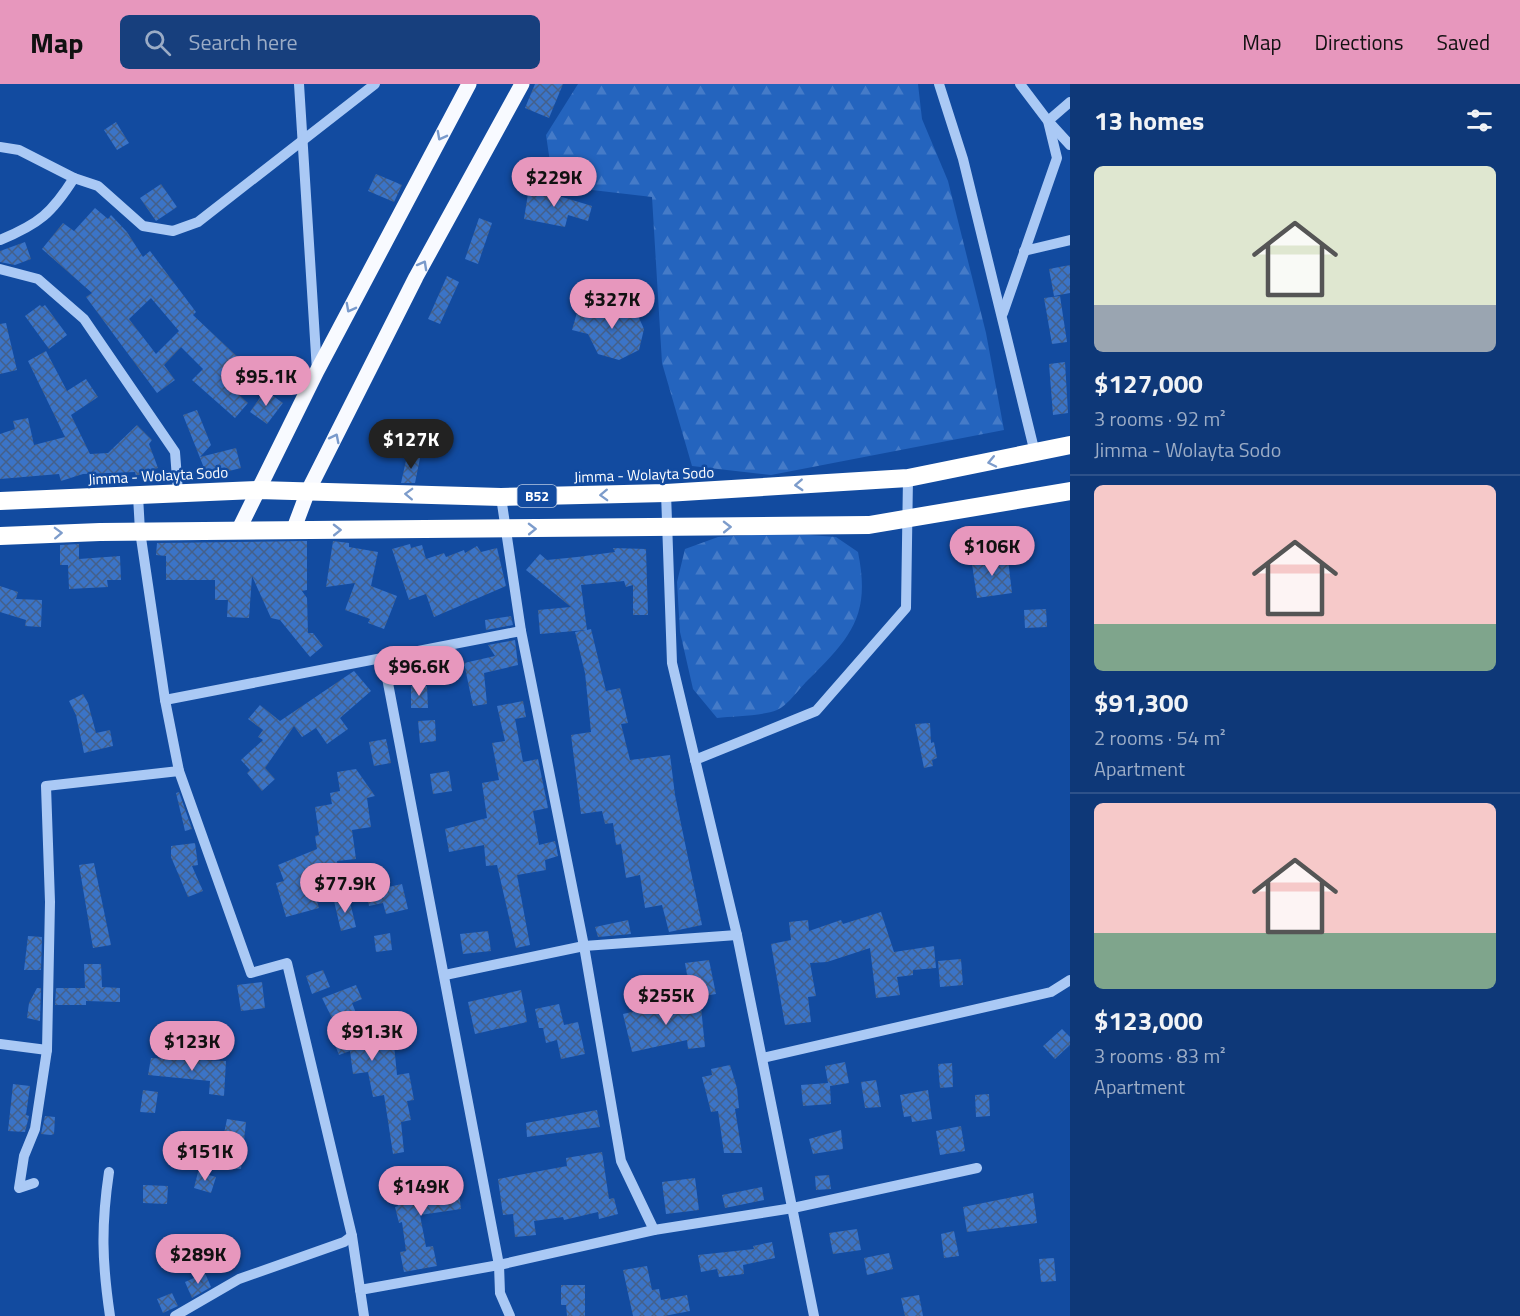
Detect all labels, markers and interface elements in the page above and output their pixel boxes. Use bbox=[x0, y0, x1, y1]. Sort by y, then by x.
search box bbox=[120, 15, 540, 69]
text: Map bbox=[30, 21, 84, 64]
text: Search here bbox=[189, 25, 298, 59]
icon: search bbox=[141, 26, 174, 59]
text: Map bbox=[1242, 26, 1282, 58]
text: Directions bbox=[1315, 26, 1404, 58]
text: Saved bbox=[1437, 26, 1490, 58]
text: 13 homes bbox=[1094, 101, 1204, 140]
icon: filters bbox=[1463, 104, 1496, 137]
one-way arrow bbox=[437, 129, 448, 140]
pin: $229K bbox=[512, 157, 596, 208]
text: $229K bbox=[526, 161, 582, 192]
icon: home bbox=[1241, 205, 1349, 313]
one-way arrow bbox=[416, 260, 427, 271]
pin: $327K bbox=[570, 279, 654, 330]
text: $327K bbox=[584, 283, 640, 314]
one-way arrow bbox=[346, 302, 357, 312]
pin: $95.1K bbox=[217, 356, 315, 407]
text: $95.1K bbox=[235, 360, 297, 391]
text: $127,000 bbox=[1094, 364, 1203, 403]
text: 3 rooms · 92 m² bbox=[1094, 403, 1226, 434]
pin: $127K bbox=[369, 419, 453, 470]
text: $127K bbox=[383, 423, 439, 454]
one-way arrow bbox=[327, 434, 339, 445]
text: Jimma - Wolayta Sodo bbox=[1094, 434, 1281, 465]
one-way arrow bbox=[988, 455, 998, 468]
street label: Jimma - Wolayta Sodo bbox=[87, 460, 229, 491]
street label: Jimma - Wolayta Sodo bbox=[573, 461, 715, 488]
one-way arrow bbox=[795, 478, 804, 491]
road number: B52 bbox=[518, 485, 556, 507]
one-way arrow bbox=[405, 488, 414, 501]
one-way arrow bbox=[600, 488, 609, 501]
one-way arrow bbox=[723, 521, 732, 533]
one-way arrow bbox=[528, 523, 537, 535]
one-way arrow bbox=[333, 524, 342, 536]
icon: home bbox=[1241, 524, 1349, 632]
pin: $106K bbox=[950, 526, 1034, 577]
one-way arrow bbox=[54, 527, 63, 540]
text: $106K bbox=[964, 530, 1020, 561]
pin: $96.6K bbox=[370, 646, 468, 697]
text: $96.6K bbox=[388, 650, 450, 681]
text: $91,300 bbox=[1094, 683, 1188, 722]
text: 2 rooms · 54 m² bbox=[1094, 722, 1226, 753]
text: Apartment bbox=[1094, 753, 1185, 784]
icon: home bbox=[1241, 842, 1349, 950]
pin: $77.9K bbox=[296, 863, 394, 914]
text: $77.9K bbox=[314, 867, 376, 898]
pin: $255K bbox=[624, 975, 708, 1026]
text: $255K bbox=[638, 979, 694, 1010]
text: $123,000 bbox=[1094, 1001, 1203, 1040]
pin: $91.3K bbox=[323, 1011, 421, 1062]
text: $91.3K bbox=[341, 1015, 403, 1046]
pin: $123K bbox=[150, 1021, 234, 1072]
text: $123K bbox=[164, 1025, 220, 1056]
text: 3 rooms · 83 m² bbox=[1094, 1040, 1226, 1071]
text: Apartment bbox=[1094, 1071, 1185, 1102]
pin: $151K bbox=[163, 1131, 247, 1182]
text: $151K bbox=[177, 1135, 233, 1166]
pin: $149K bbox=[379, 1166, 463, 1217]
text: $149K bbox=[393, 1170, 449, 1201]
pin: $289K bbox=[156, 1234, 240, 1285]
text: $289K bbox=[170, 1238, 226, 1269]

